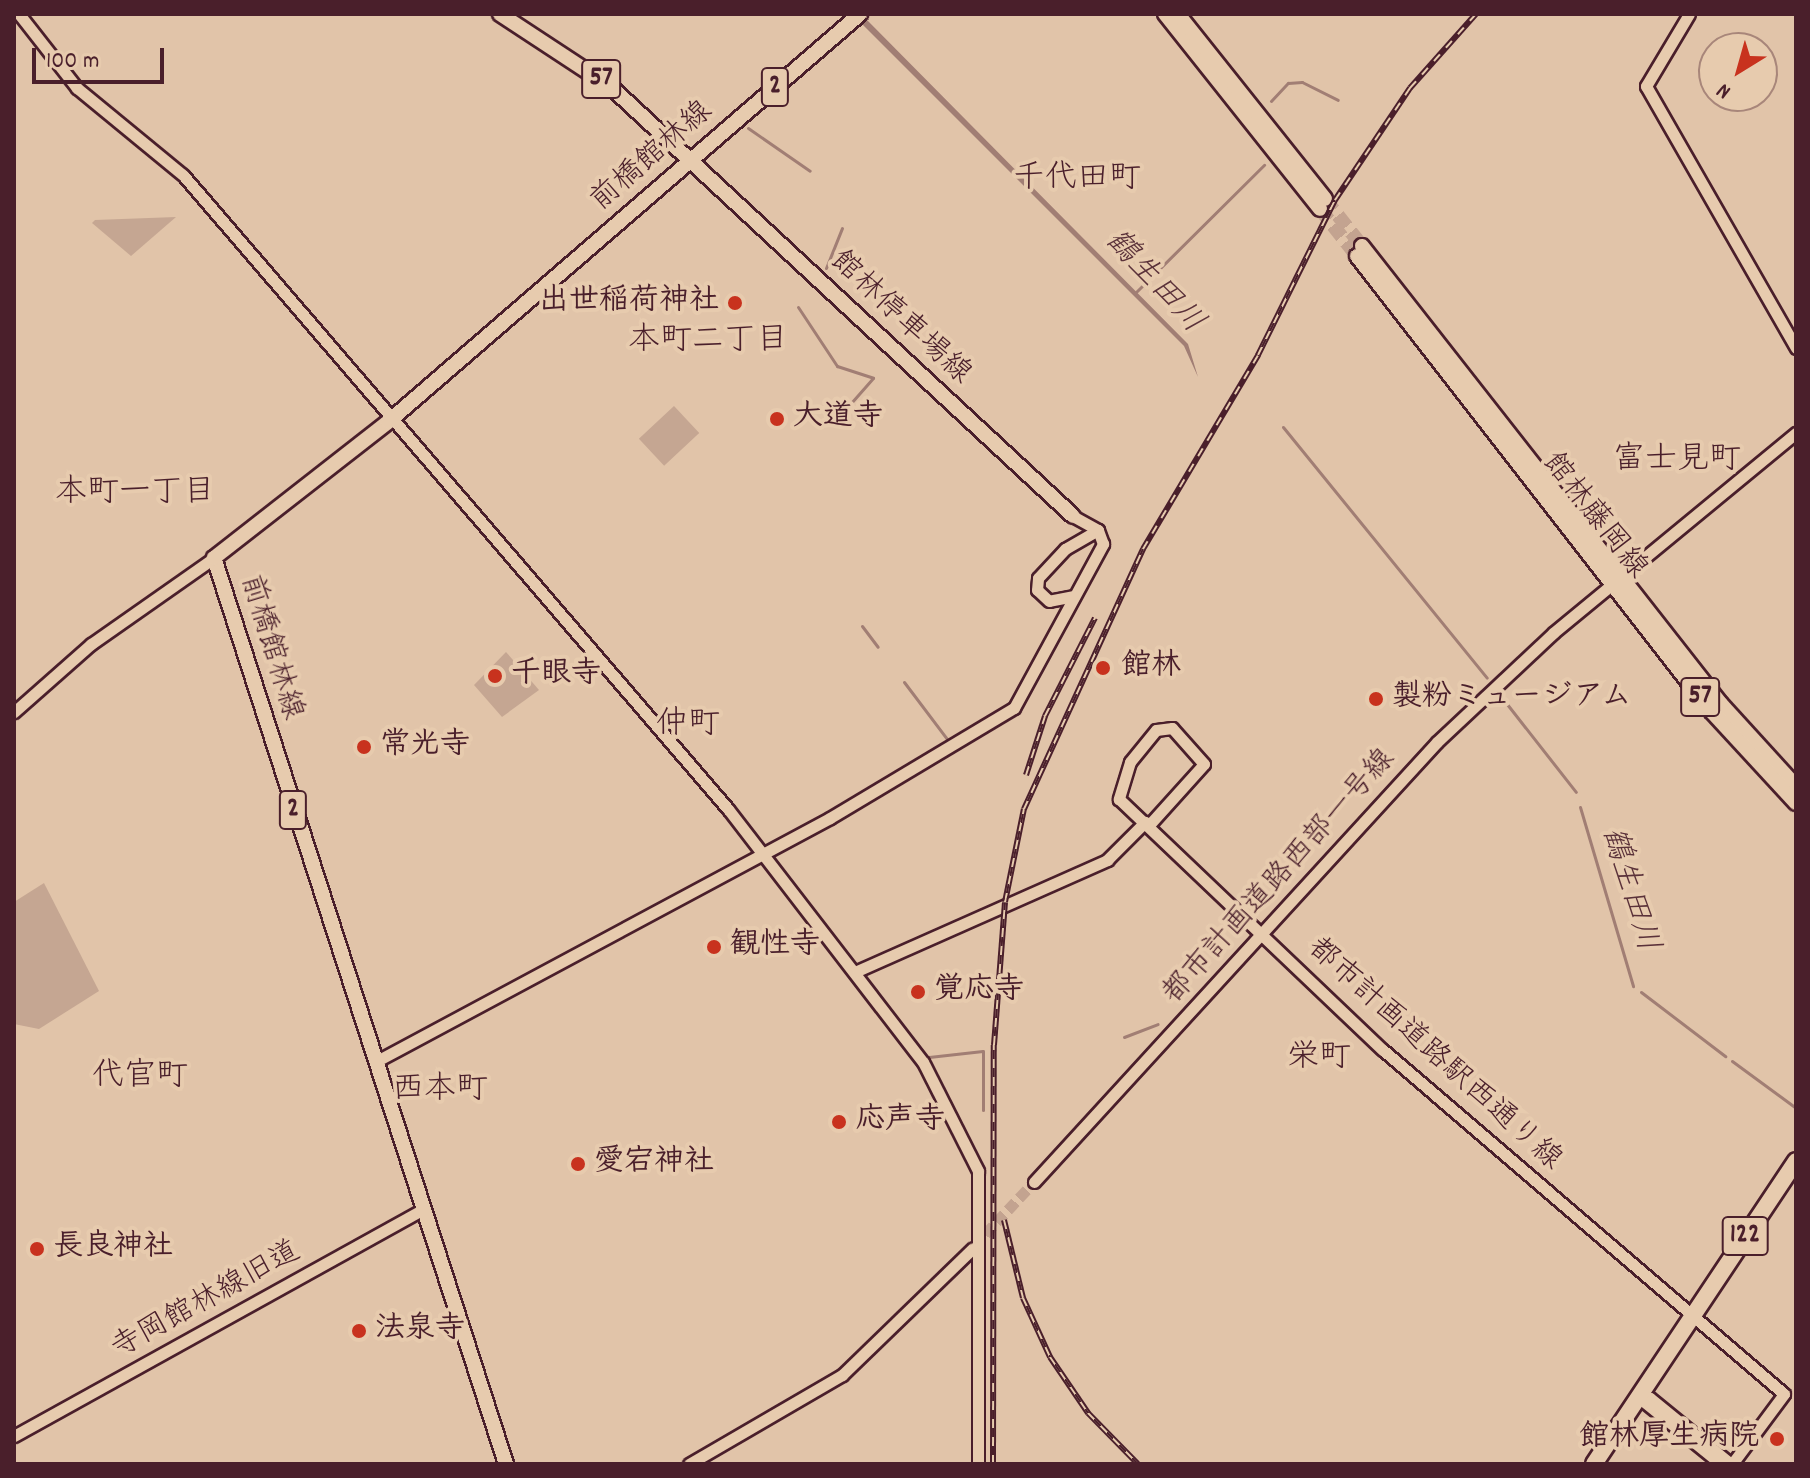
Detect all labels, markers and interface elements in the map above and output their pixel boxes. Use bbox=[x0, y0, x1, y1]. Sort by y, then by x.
scale bar bbox=[36, 32, 168, 82]
north arrow bbox=[1698, 32, 1778, 112]
text: 100 m bbox=[46, 45, 99, 79]
road number: 57 bbox=[581, 55, 621, 103]
road number: 2 bbox=[759, 63, 791, 111]
text: N bbox=[1711, 74, 1738, 106]
street label: 前橋館林線 bbox=[585, 95, 721, 221]
district label: 千代田町 bbox=[1013, 161, 1141, 199]
water label: 鶴生田川 bbox=[1095, 223, 1211, 343]
street label: 館林停車場線 bbox=[821, 244, 977, 394]
place label: 出世稲荷神社 bbox=[539, 285, 719, 321]
marker: 出世稲荷神社 bbox=[726, 294, 744, 312]
district label: 本町二丁目 bbox=[628, 323, 788, 361]
place label: 大道寺 bbox=[793, 401, 883, 437]
marker: 大道寺 bbox=[768, 410, 786, 428]
district label: 富士見町 bbox=[1613, 442, 1741, 480]
street label: 館林藤岡線 bbox=[1533, 447, 1653, 587]
district label: 本町一丁目 bbox=[55, 475, 215, 513]
street label: 前橋館林線 bbox=[230, 571, 308, 725]
place label: 館林 bbox=[1121, 650, 1181, 686]
marker: 館林 bbox=[1092, 657, 1114, 679]
place label: 千眼寺 bbox=[511, 658, 601, 694]
marker: 千眼寺 bbox=[486, 667, 504, 685]
road number: 57 bbox=[1680, 673, 1720, 721]
place label: 製粉ミュージアム bbox=[1392, 681, 1631, 717]
marker: 製粉ミュージアム bbox=[1367, 690, 1385, 708]
district label: 仲町 bbox=[656, 707, 720, 745]
place label: 常光寺 bbox=[380, 729, 470, 765]
marker: 常光寺 bbox=[355, 738, 373, 756]
street label: 都市計画道路西部一号線 bbox=[1157, 743, 1405, 1013]
road number: 2 bbox=[277, 786, 309, 834]
water label: 鶴生田川 bbox=[1591, 823, 1665, 957]
place label: 観性寺 bbox=[730, 929, 820, 965]
street label: 都市計画道路駅西通り線 bbox=[1298, 932, 1568, 1180]
marker: 観性寺 bbox=[705, 938, 723, 956]
place label: 覚応寺 bbox=[934, 974, 1024, 1010]
marker: 覚応寺 bbox=[909, 983, 927, 1001]
district label: 栄町 bbox=[1287, 1040, 1351, 1078]
district label: 代官町 bbox=[92, 1059, 188, 1097]
district label: 西本町 bbox=[392, 1072, 488, 1110]
place label: 応声寺 bbox=[855, 1104, 945, 1140]
marker: 応声寺 bbox=[830, 1113, 848, 1131]
place label: 愛宕神社 bbox=[594, 1146, 714, 1182]
marker: 愛宕神社 bbox=[569, 1155, 587, 1173]
road number: 122 bbox=[1721, 1212, 1769, 1260]
place label: 長良神社 bbox=[53, 1231, 173, 1267]
street label: 寺岡館林線旧道 bbox=[106, 1235, 308, 1369]
marker: 長良神社 bbox=[28, 1240, 46, 1258]
place label: 法泉寺 bbox=[375, 1313, 465, 1349]
marker: 法泉寺 bbox=[350, 1322, 368, 1340]
place label: 館林厚生病院 bbox=[1579, 1421, 1759, 1457]
marker: 館林厚生病院 bbox=[1766, 1428, 1788, 1450]

